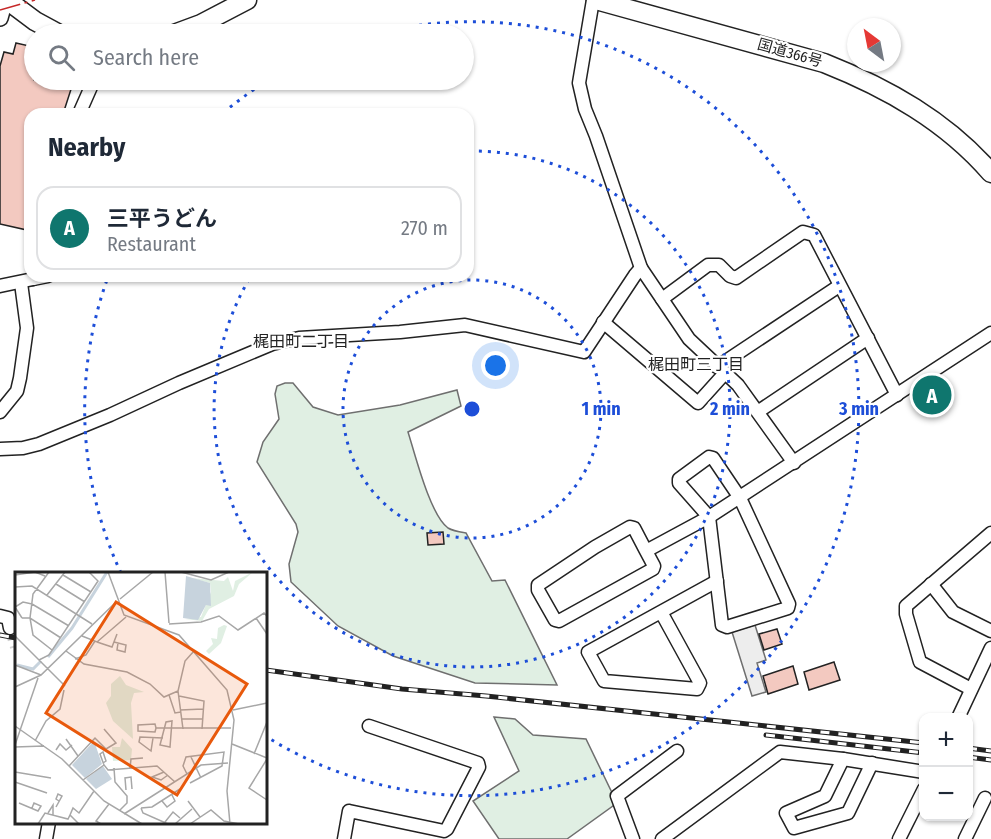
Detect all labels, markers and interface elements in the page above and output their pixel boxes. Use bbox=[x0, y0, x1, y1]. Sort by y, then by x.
north arrow bbox=[847, 18, 901, 72]
search box bbox=[24, 24, 474, 90]
street label: 国道366号 bbox=[755, 35, 825, 71]
icon: search bbox=[45, 41, 78, 74]
text: Search here bbox=[93, 44, 199, 71]
text: Nearby bbox=[48, 132, 125, 163]
text: 三平うどん bbox=[107, 205, 217, 232]
text: A bbox=[64, 216, 75, 240]
text: 270 m bbox=[401, 216, 448, 240]
text: Restaurant bbox=[107, 232, 196, 256]
district label: 梶田町二丁目 bbox=[253, 332, 349, 351]
your location bbox=[481, 351, 510, 380]
district label: 梶田町三丁目 bbox=[648, 355, 744, 374]
pin: A bbox=[912, 372, 952, 418]
text: 1 min bbox=[581, 398, 621, 420]
text: 2 min bbox=[709, 398, 750, 420]
text: 3 min bbox=[838, 398, 879, 420]
centre of rings bbox=[462, 399, 482, 419]
inset map bbox=[15, 572, 267, 824]
map controls bbox=[919, 713, 973, 821]
button: + bbox=[919, 713, 973, 767]
button: − bbox=[919, 767, 973, 821]

